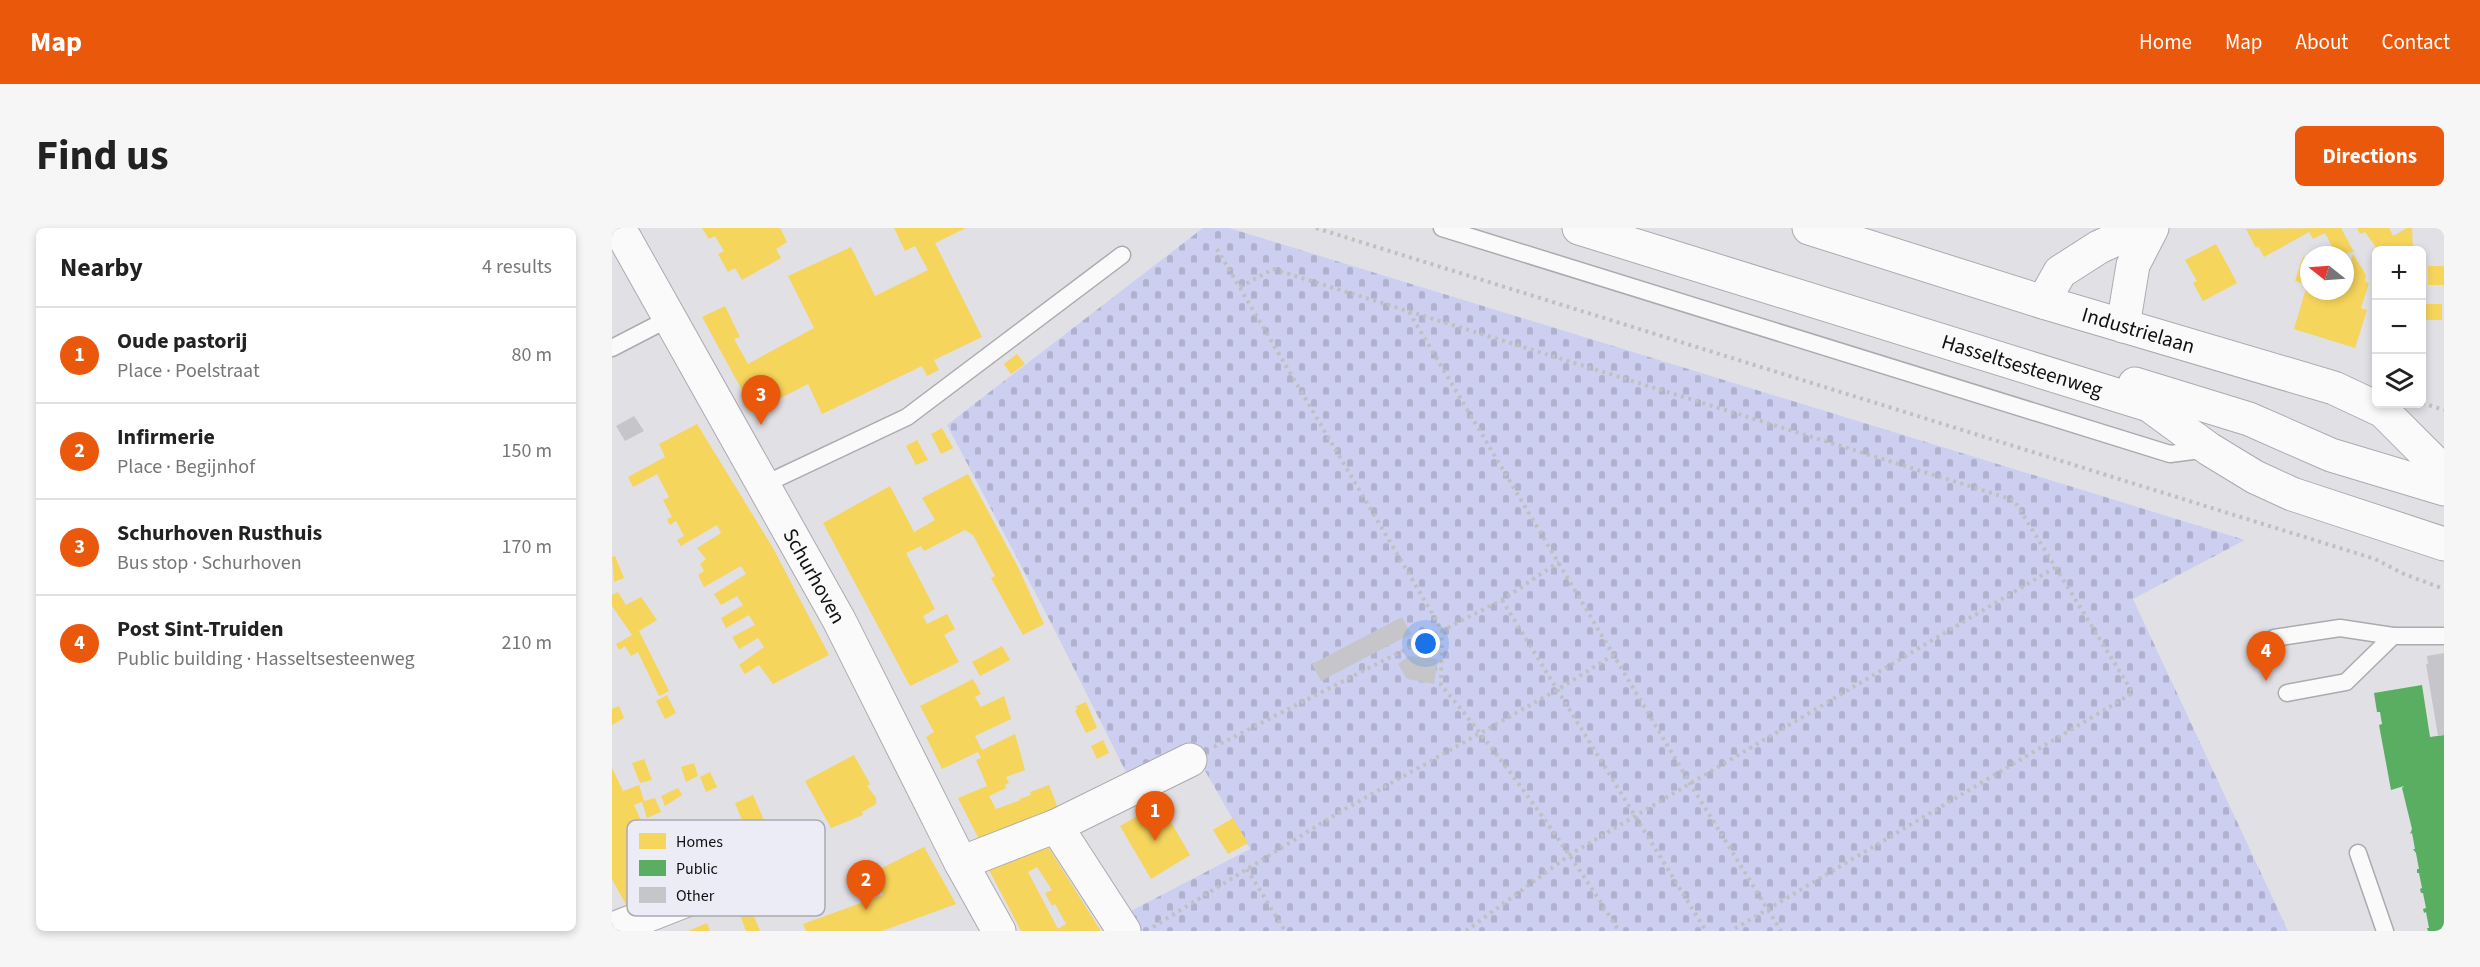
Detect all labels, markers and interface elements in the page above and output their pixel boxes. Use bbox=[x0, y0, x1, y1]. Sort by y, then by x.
text: Map bbox=[30, 22, 82, 62]
text: Home bbox=[2139, 27, 2192, 57]
text: Map bbox=[2225, 27, 2263, 57]
text: About bbox=[2296, 27, 2348, 57]
text: Contact bbox=[2381, 27, 2450, 57]
text: Find us bbox=[36, 126, 169, 186]
button: Directions bbox=[2295, 126, 2444, 186]
north arrow bbox=[2300, 246, 2354, 300]
map controls bbox=[2372, 246, 2426, 408]
button: + bbox=[2372, 246, 2426, 300]
text: Nearby bbox=[60, 249, 143, 286]
text: 4 results bbox=[482, 253, 552, 281]
street label: Industrielaan bbox=[2078, 299, 2199, 361]
button: − bbox=[2372, 300, 2426, 354]
text: Oude pastorij bbox=[117, 325, 247, 357]
street label: Hasseltsesteenweg bbox=[1938, 326, 2107, 405]
text: 1 bbox=[74, 341, 85, 369]
text: 80 m bbox=[512, 341, 552, 369]
button: layers bbox=[2372, 354, 2426, 408]
text: Place · Poelstraat bbox=[117, 357, 260, 385]
pin: 3 bbox=[742, 376, 780, 425]
text: Infirmerie bbox=[117, 421, 215, 453]
text: 2 bbox=[74, 437, 85, 465]
text: 150 m bbox=[502, 437, 552, 465]
text: Place · Begijnhof bbox=[117, 453, 255, 481]
text: Schurhoven Rusthuis bbox=[117, 517, 322, 549]
street label: Schurhoven bbox=[775, 523, 853, 629]
text: 3 bbox=[74, 533, 85, 561]
text: 170 m bbox=[502, 533, 552, 561]
text: Bus stop · Schurhoven bbox=[117, 549, 302, 577]
text: Post Sint-Truiden bbox=[117, 613, 284, 645]
text: 4 bbox=[74, 629, 85, 657]
text: 210 m bbox=[502, 629, 552, 657]
your location bbox=[1411, 629, 1440, 658]
pin: 4 bbox=[2246, 632, 2286, 681]
text: Public building · Hasseltsesteenweg bbox=[117, 645, 415, 673]
pin: 1 bbox=[1136, 792, 1174, 841]
legend bbox=[627, 820, 825, 916]
text: Homes bbox=[676, 831, 723, 853]
text: Public bbox=[676, 858, 718, 880]
pin: 2 bbox=[846, 860, 886, 910]
text: Other bbox=[676, 885, 715, 907]

